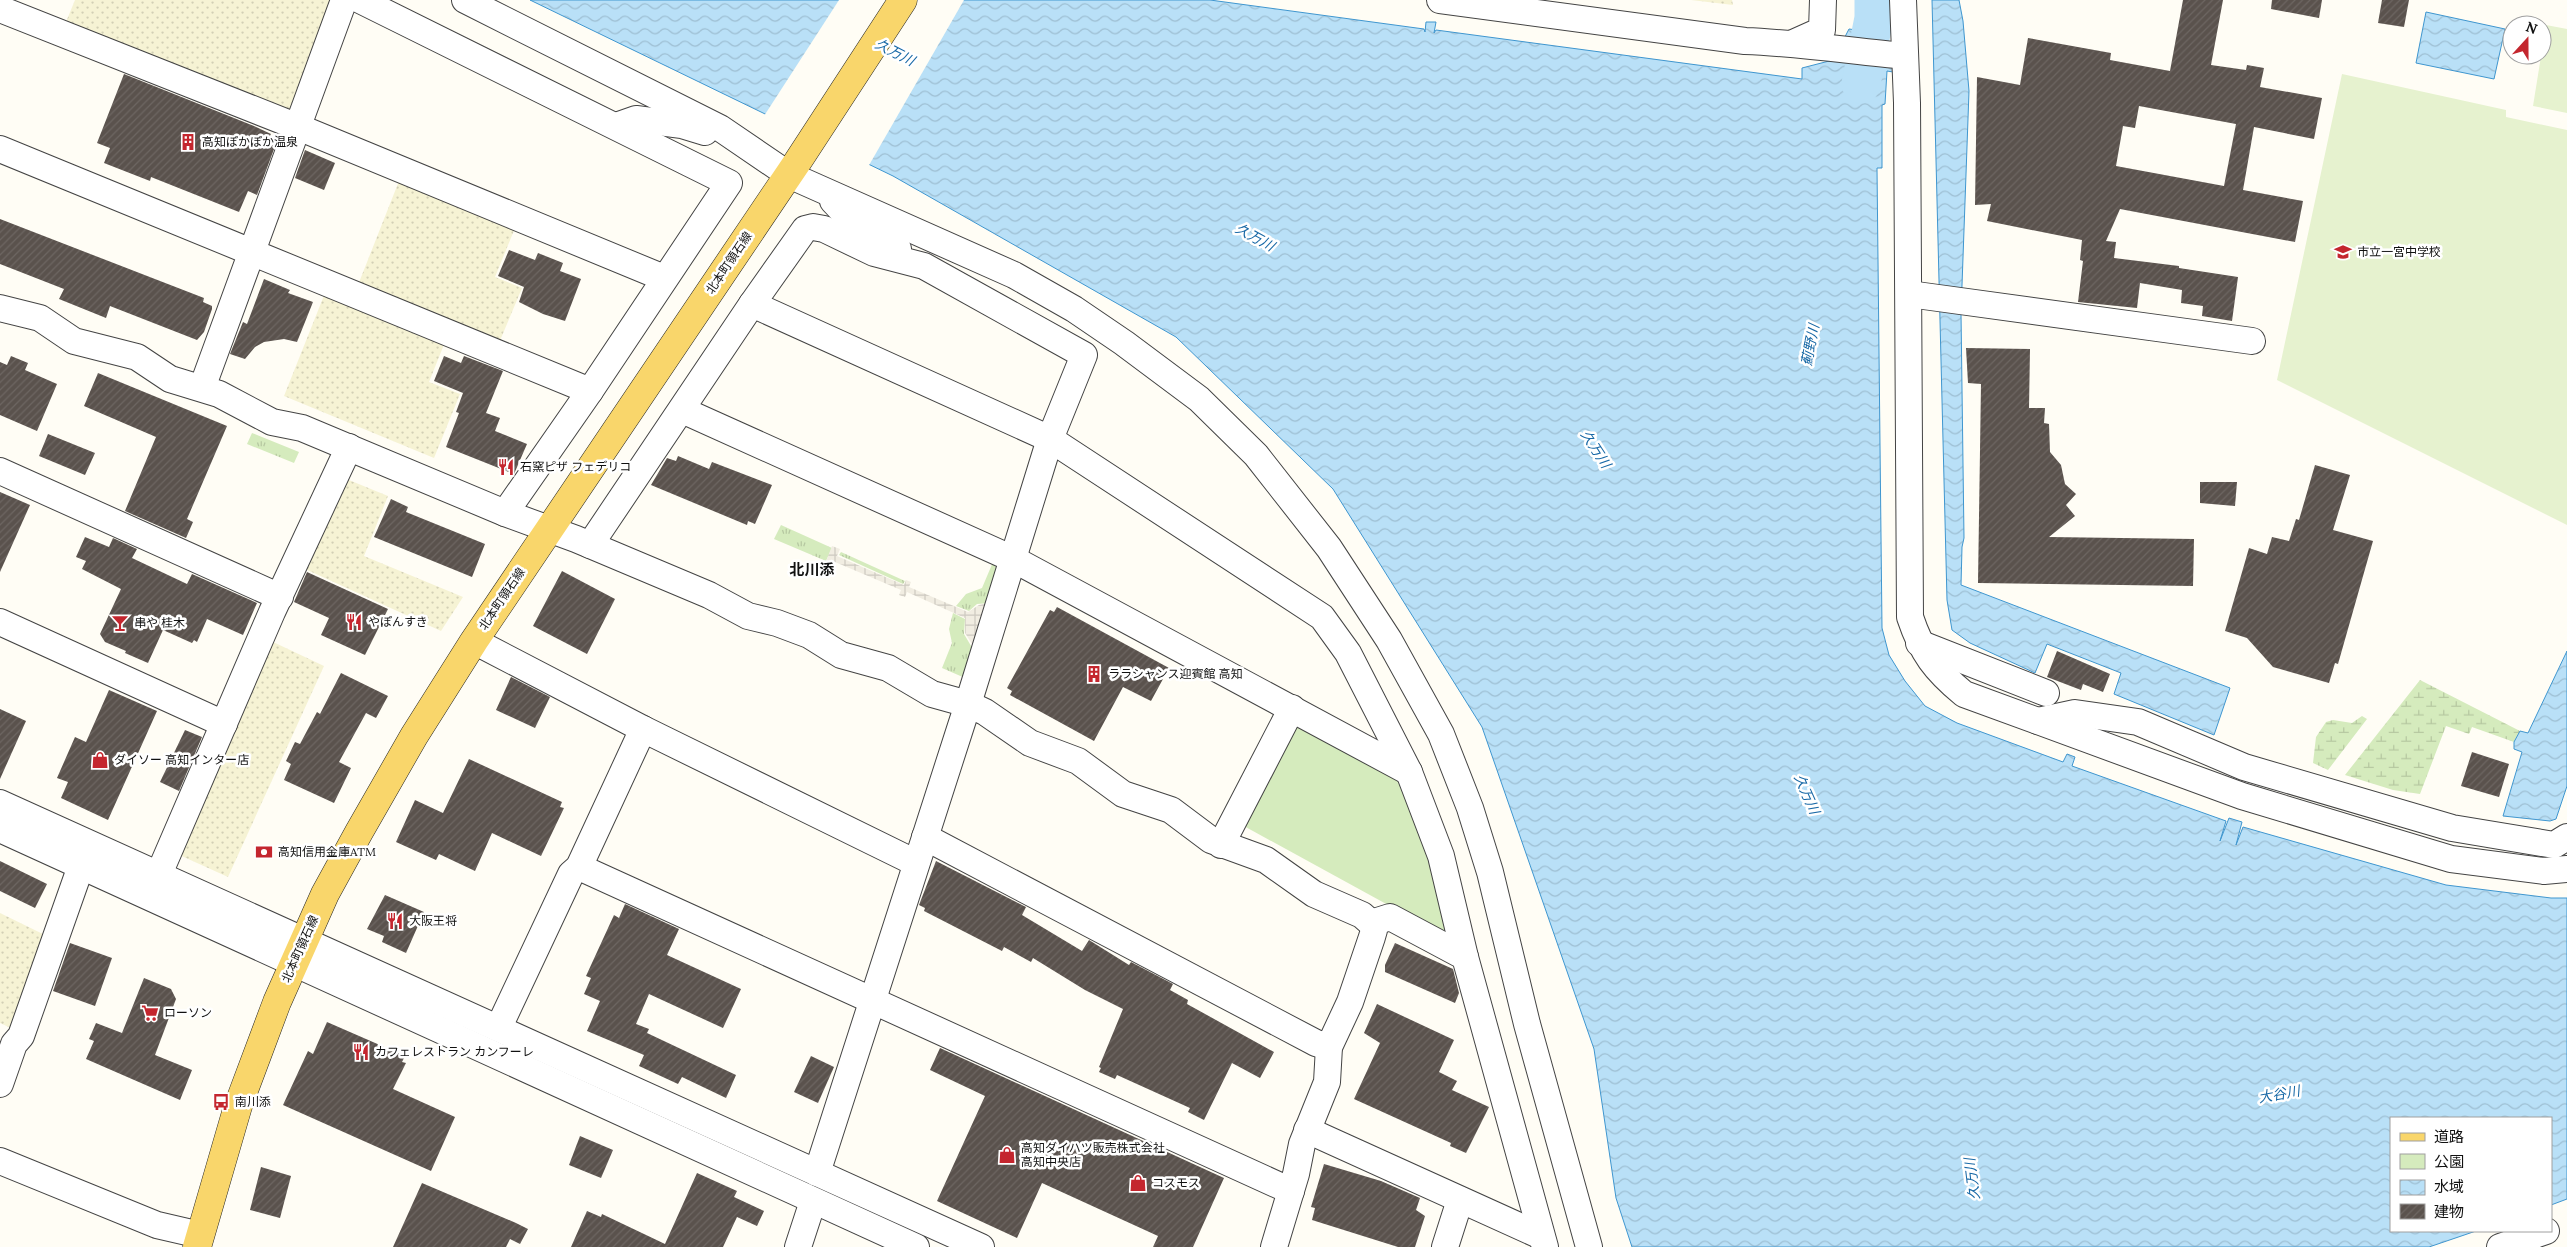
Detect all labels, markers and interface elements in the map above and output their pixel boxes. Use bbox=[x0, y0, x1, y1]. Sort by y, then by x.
north arrow bbox=[2502, 15, 2552, 65]
text: N bbox=[2523, 18, 2540, 38]
water label: 久万川 bbox=[872, 34, 920, 70]
building icon: 高知ぽかぽか温泉 bbox=[178, 132, 198, 152]
place label: 高知ぽかぽか温泉 bbox=[202, 134, 298, 149]
water label: 久万川 bbox=[1232, 219, 1279, 256]
street label: 北本町領石線 bbox=[702, 229, 755, 297]
school or university icon: 市立一宮中学校 bbox=[2333, 242, 2353, 262]
place label: 市立一宮中学校 bbox=[2357, 244, 2441, 259]
water label: 薊野川 bbox=[1797, 321, 1823, 367]
water label: 久万川 bbox=[1577, 426, 1616, 473]
restaurant icon: 石窯ピザ フェデリコ bbox=[496, 457, 516, 477]
place label: 石窯ピザ フェデリコ bbox=[520, 459, 631, 474]
district label: 北川添 bbox=[789, 560, 835, 579]
street label: 北本町領石線 bbox=[475, 565, 528, 633]
restaurant icon: やぽんすき bbox=[344, 612, 364, 632]
bar icon: 串や 桂木 bbox=[110, 613, 130, 633]
place label: やぽんすき bbox=[368, 614, 428, 629]
place label: 串や 桂木 bbox=[134, 615, 185, 630]
building icon: ララシャンス迎賓館 高知 bbox=[1084, 664, 1104, 684]
place label: ララシャンス迎賓館 高知 bbox=[1108, 666, 1243, 681]
shop icon: ダイソー 高知インター店 bbox=[90, 750, 110, 770]
place label: ダイソー 高知インター店 bbox=[114, 752, 249, 767]
water label: 久万川 bbox=[1790, 771, 1825, 819]
bank icon: 高知信用金庫ATM bbox=[254, 842, 274, 862]
place label: 高知信用金庫ATM bbox=[278, 844, 376, 859]
restaurant icon: 大阪王将 bbox=[385, 911, 405, 931]
street label: 北本町領石線 bbox=[278, 913, 321, 985]
place label: 大阪王将 bbox=[409, 913, 457, 928]
supermarket icon: ローソン bbox=[140, 1003, 160, 1023]
place label: ローソン bbox=[164, 1005, 212, 1020]
restaurant icon: カフェレストラン カンフーレ bbox=[351, 1042, 371, 1062]
place label: カフェレストラン カンフーレ bbox=[375, 1044, 534, 1059]
water label: 大谷川 bbox=[2257, 1081, 2303, 1107]
bus stop icon: 南川添 bbox=[211, 1092, 231, 1112]
place label: 南川添 bbox=[235, 1094, 271, 1109]
legend bbox=[2390, 1117, 2552, 1232]
text: 道路 bbox=[2434, 1127, 2464, 1146]
place label: 高知ダイハツ販売株式会社 高知中央店 bbox=[1021, 1140, 1165, 1169]
shop icon: 高知ダイハツ販売株式会社 高知中央店 bbox=[997, 1145, 1017, 1165]
text: 公園 bbox=[2434, 1152, 2464, 1171]
water label: 久万川 bbox=[1960, 1155, 1983, 1201]
shop icon: コスモス bbox=[1128, 1173, 1148, 1193]
place label: コスモス bbox=[1152, 1175, 1200, 1190]
text: 水域 bbox=[2434, 1177, 2464, 1196]
text: 建物 bbox=[2434, 1202, 2464, 1221]

